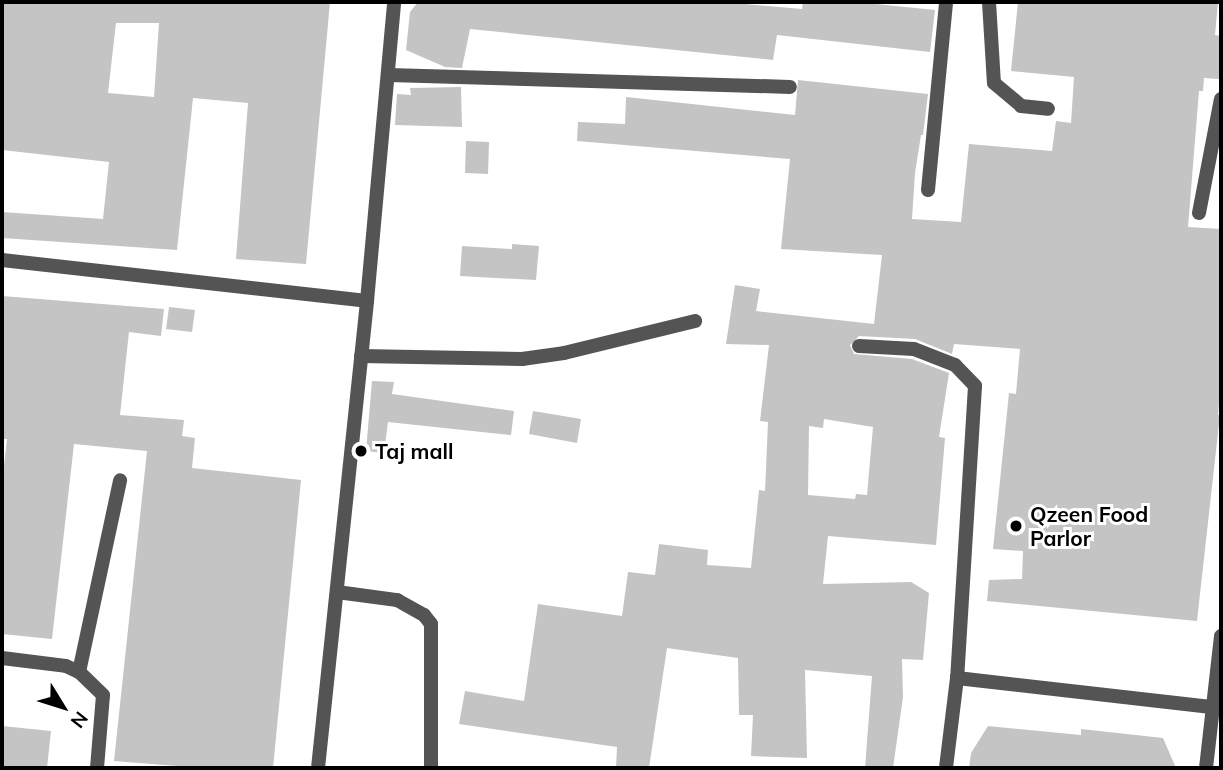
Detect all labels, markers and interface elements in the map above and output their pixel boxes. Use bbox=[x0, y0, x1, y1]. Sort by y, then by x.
place label: Taj mall bbox=[375, 438, 453, 464]
marker: Taj mall bbox=[353, 443, 369, 459]
place label: Qzeen Food Parlor bbox=[1030, 501, 1148, 551]
marker: Qzeen Food Parlor bbox=[1008, 518, 1024, 534]
north arrow bbox=[28, 672, 98, 742]
text: N bbox=[66, 707, 93, 733]

